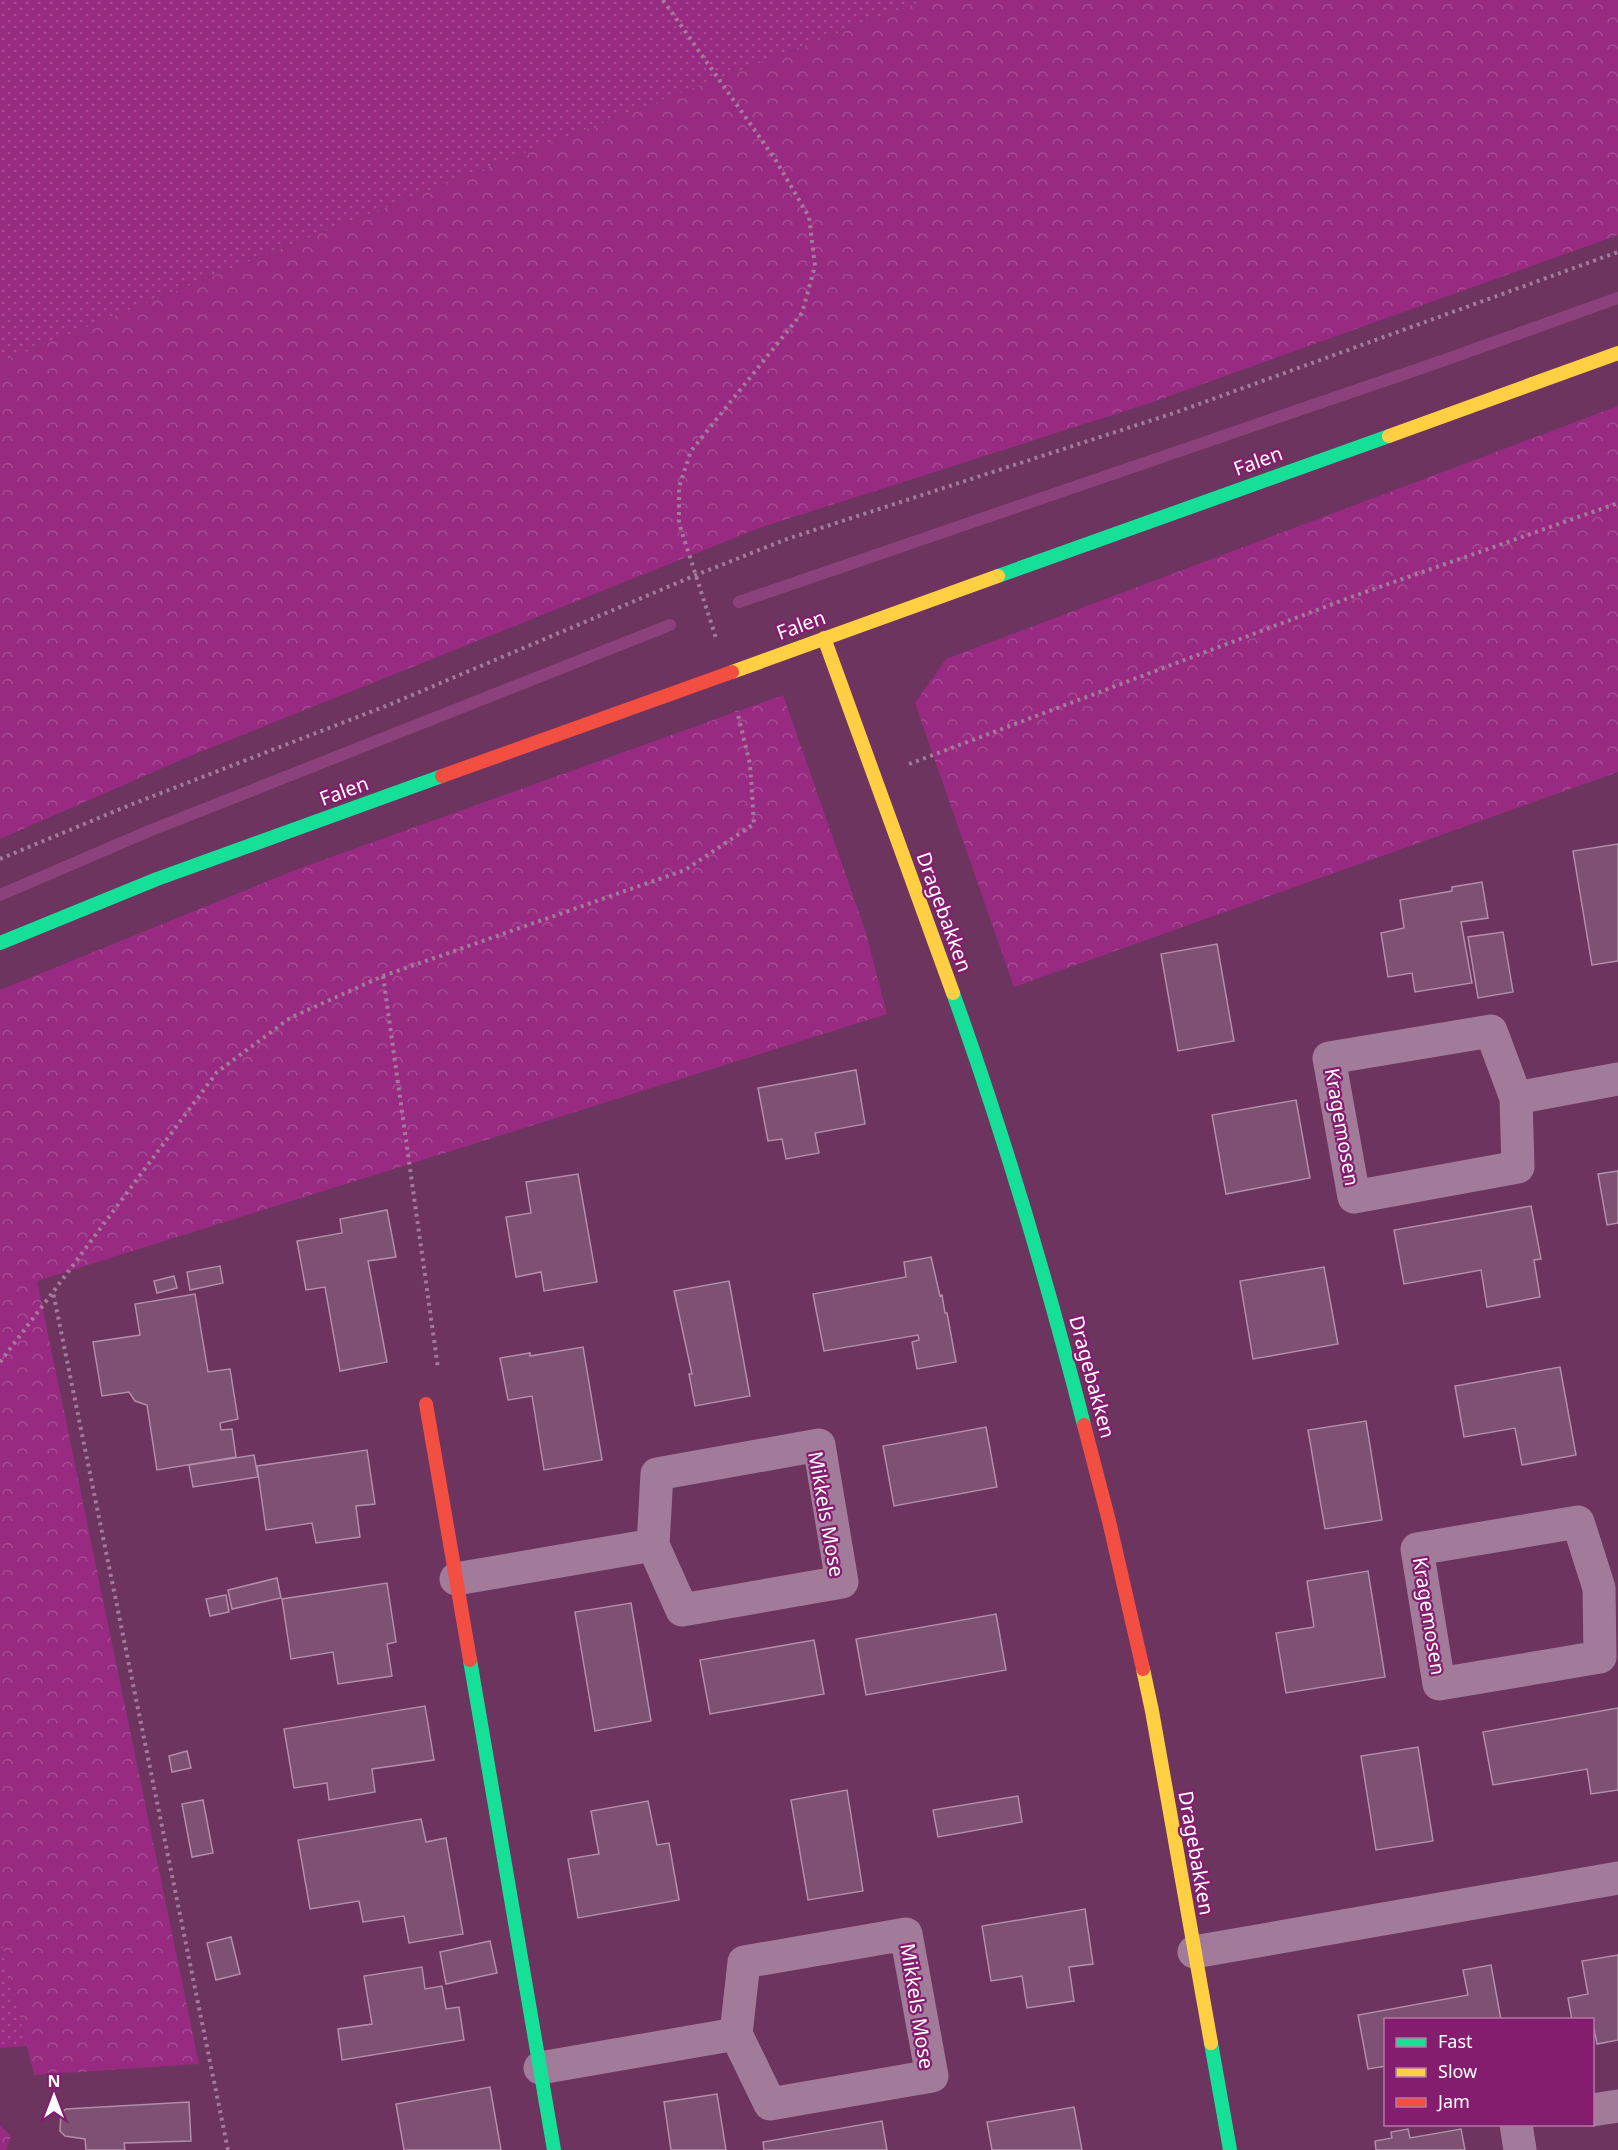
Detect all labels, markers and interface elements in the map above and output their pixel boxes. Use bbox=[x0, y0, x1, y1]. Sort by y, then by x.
street label: Falen bbox=[1230, 439, 1286, 482]
street label: Falen bbox=[773, 603, 829, 646]
street label: Falen bbox=[316, 769, 372, 812]
street label: Dragebakken bbox=[910, 848, 979, 976]
street label: Kragemosen bbox=[1319, 1066, 1366, 1188]
street label: Dragebakken bbox=[1063, 1313, 1122, 1441]
street label: Mikkels Mose bbox=[802, 1449, 851, 1579]
street label: Kragemosen bbox=[1407, 1555, 1452, 1677]
street label: Dragebakken bbox=[1172, 1789, 1221, 1917]
street label: Mikkels Mose bbox=[894, 1941, 941, 2071]
legend bbox=[1384, 2018, 1594, 2126]
text: Fast bbox=[1438, 2029, 1473, 2053]
text: Slow bbox=[1438, 2059, 1477, 2083]
north arrow bbox=[24, 2066, 84, 2126]
text: N bbox=[47, 2070, 61, 2092]
text: Jam bbox=[1436, 2089, 1470, 2113]

